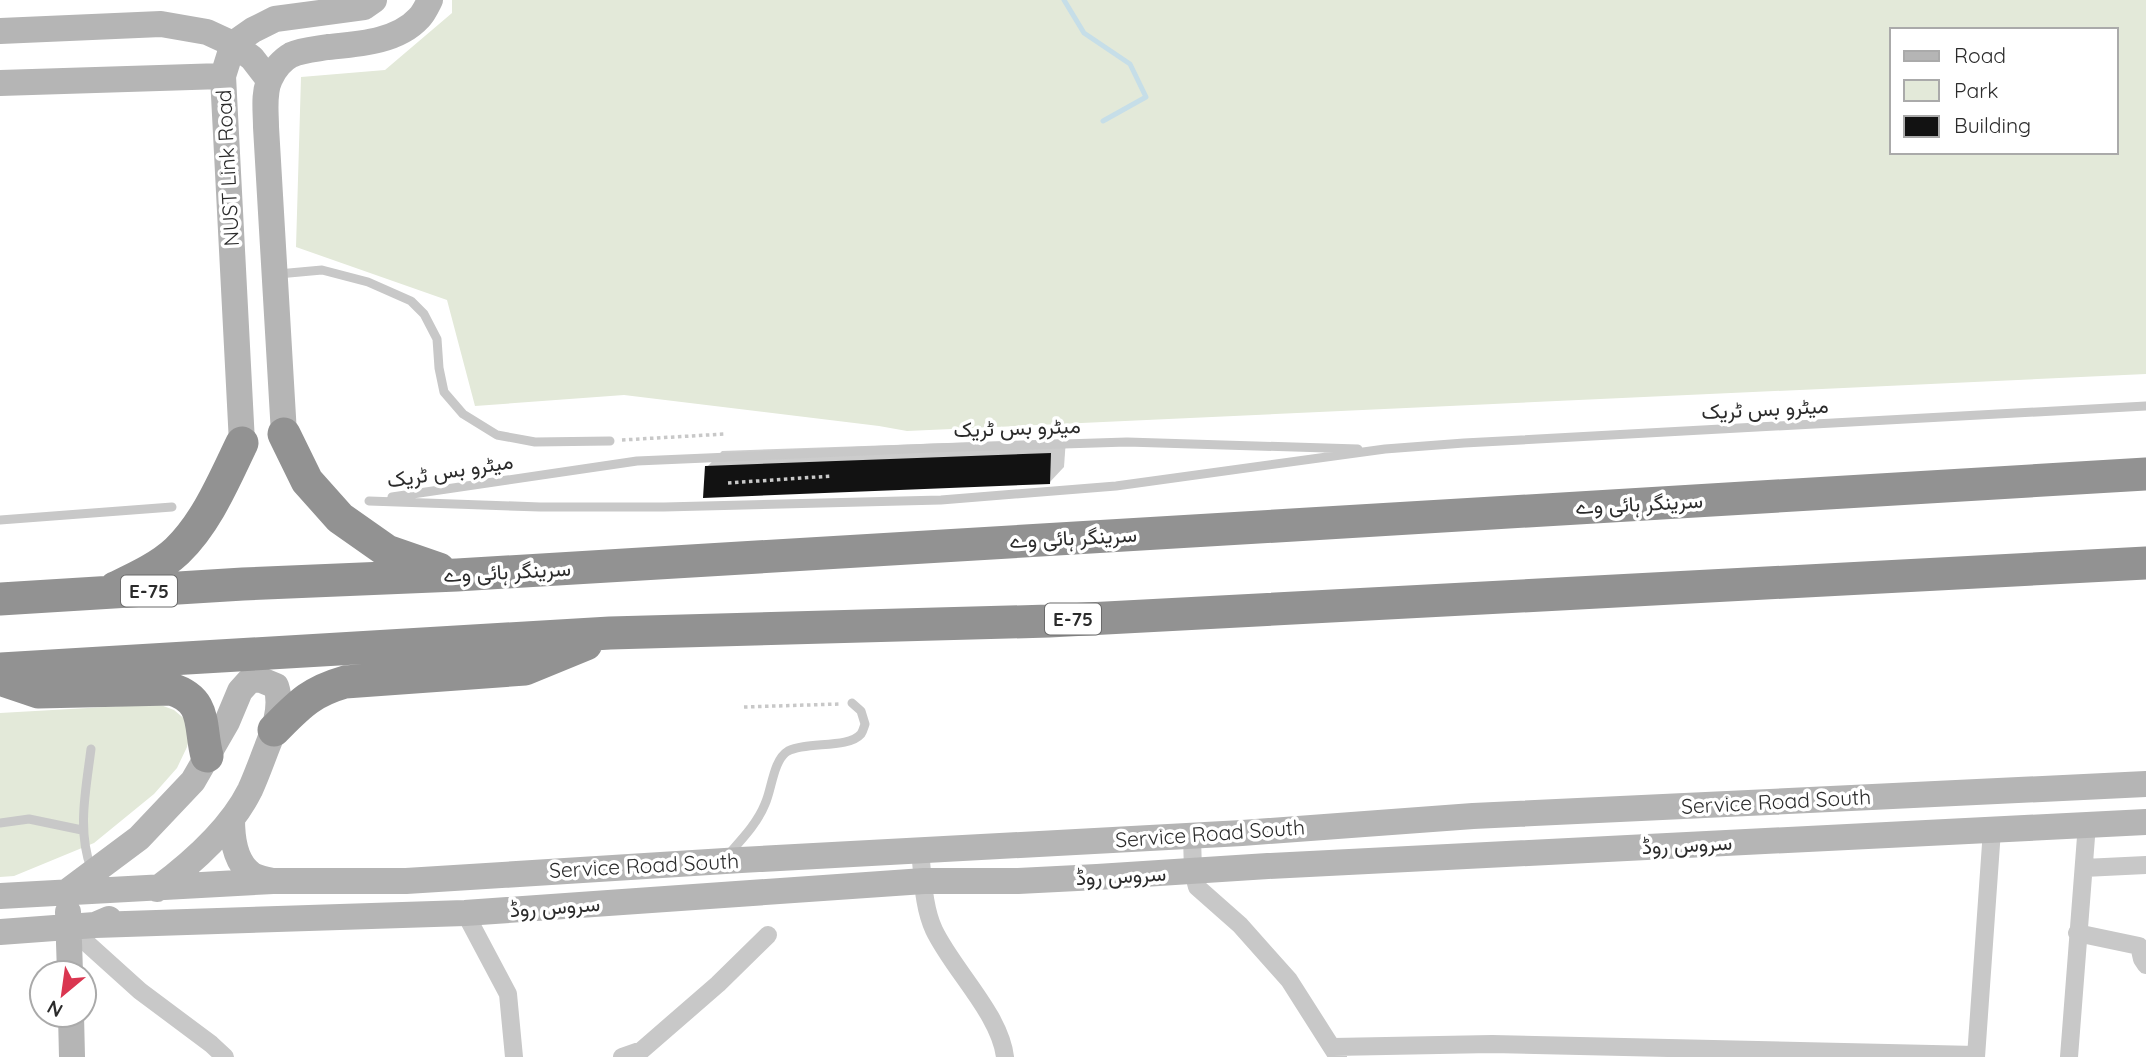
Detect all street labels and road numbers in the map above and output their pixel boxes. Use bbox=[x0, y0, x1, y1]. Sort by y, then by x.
street label: NUST Link Road bbox=[210, 89, 244, 247]
street label: میٹرو بس ٹریک bbox=[1701, 392, 1829, 425]
street label: میٹرو بس ٹریک bbox=[953, 412, 1081, 443]
street label: میٹرو بس ٹریک bbox=[385, 447, 515, 494]
street label: سرینگر ہائی وے bbox=[1574, 487, 1704, 520]
street label: سرینگر ہائی وے bbox=[1008, 521, 1138, 554]
street label: سرینگر ہائی وے bbox=[442, 555, 572, 588]
road number: E-75 bbox=[121, 576, 177, 606]
road number: E-75 bbox=[1045, 604, 1101, 634]
street label: Service Road South bbox=[1680, 783, 1872, 819]
street label: Service Road South bbox=[1114, 813, 1306, 853]
street label: سروس روڈ bbox=[1641, 829, 1733, 860]
street label: Service Road South bbox=[548, 847, 740, 883]
street label: سروس روڈ bbox=[1075, 860, 1167, 891]
street label: سروس روڈ bbox=[509, 890, 601, 923]

